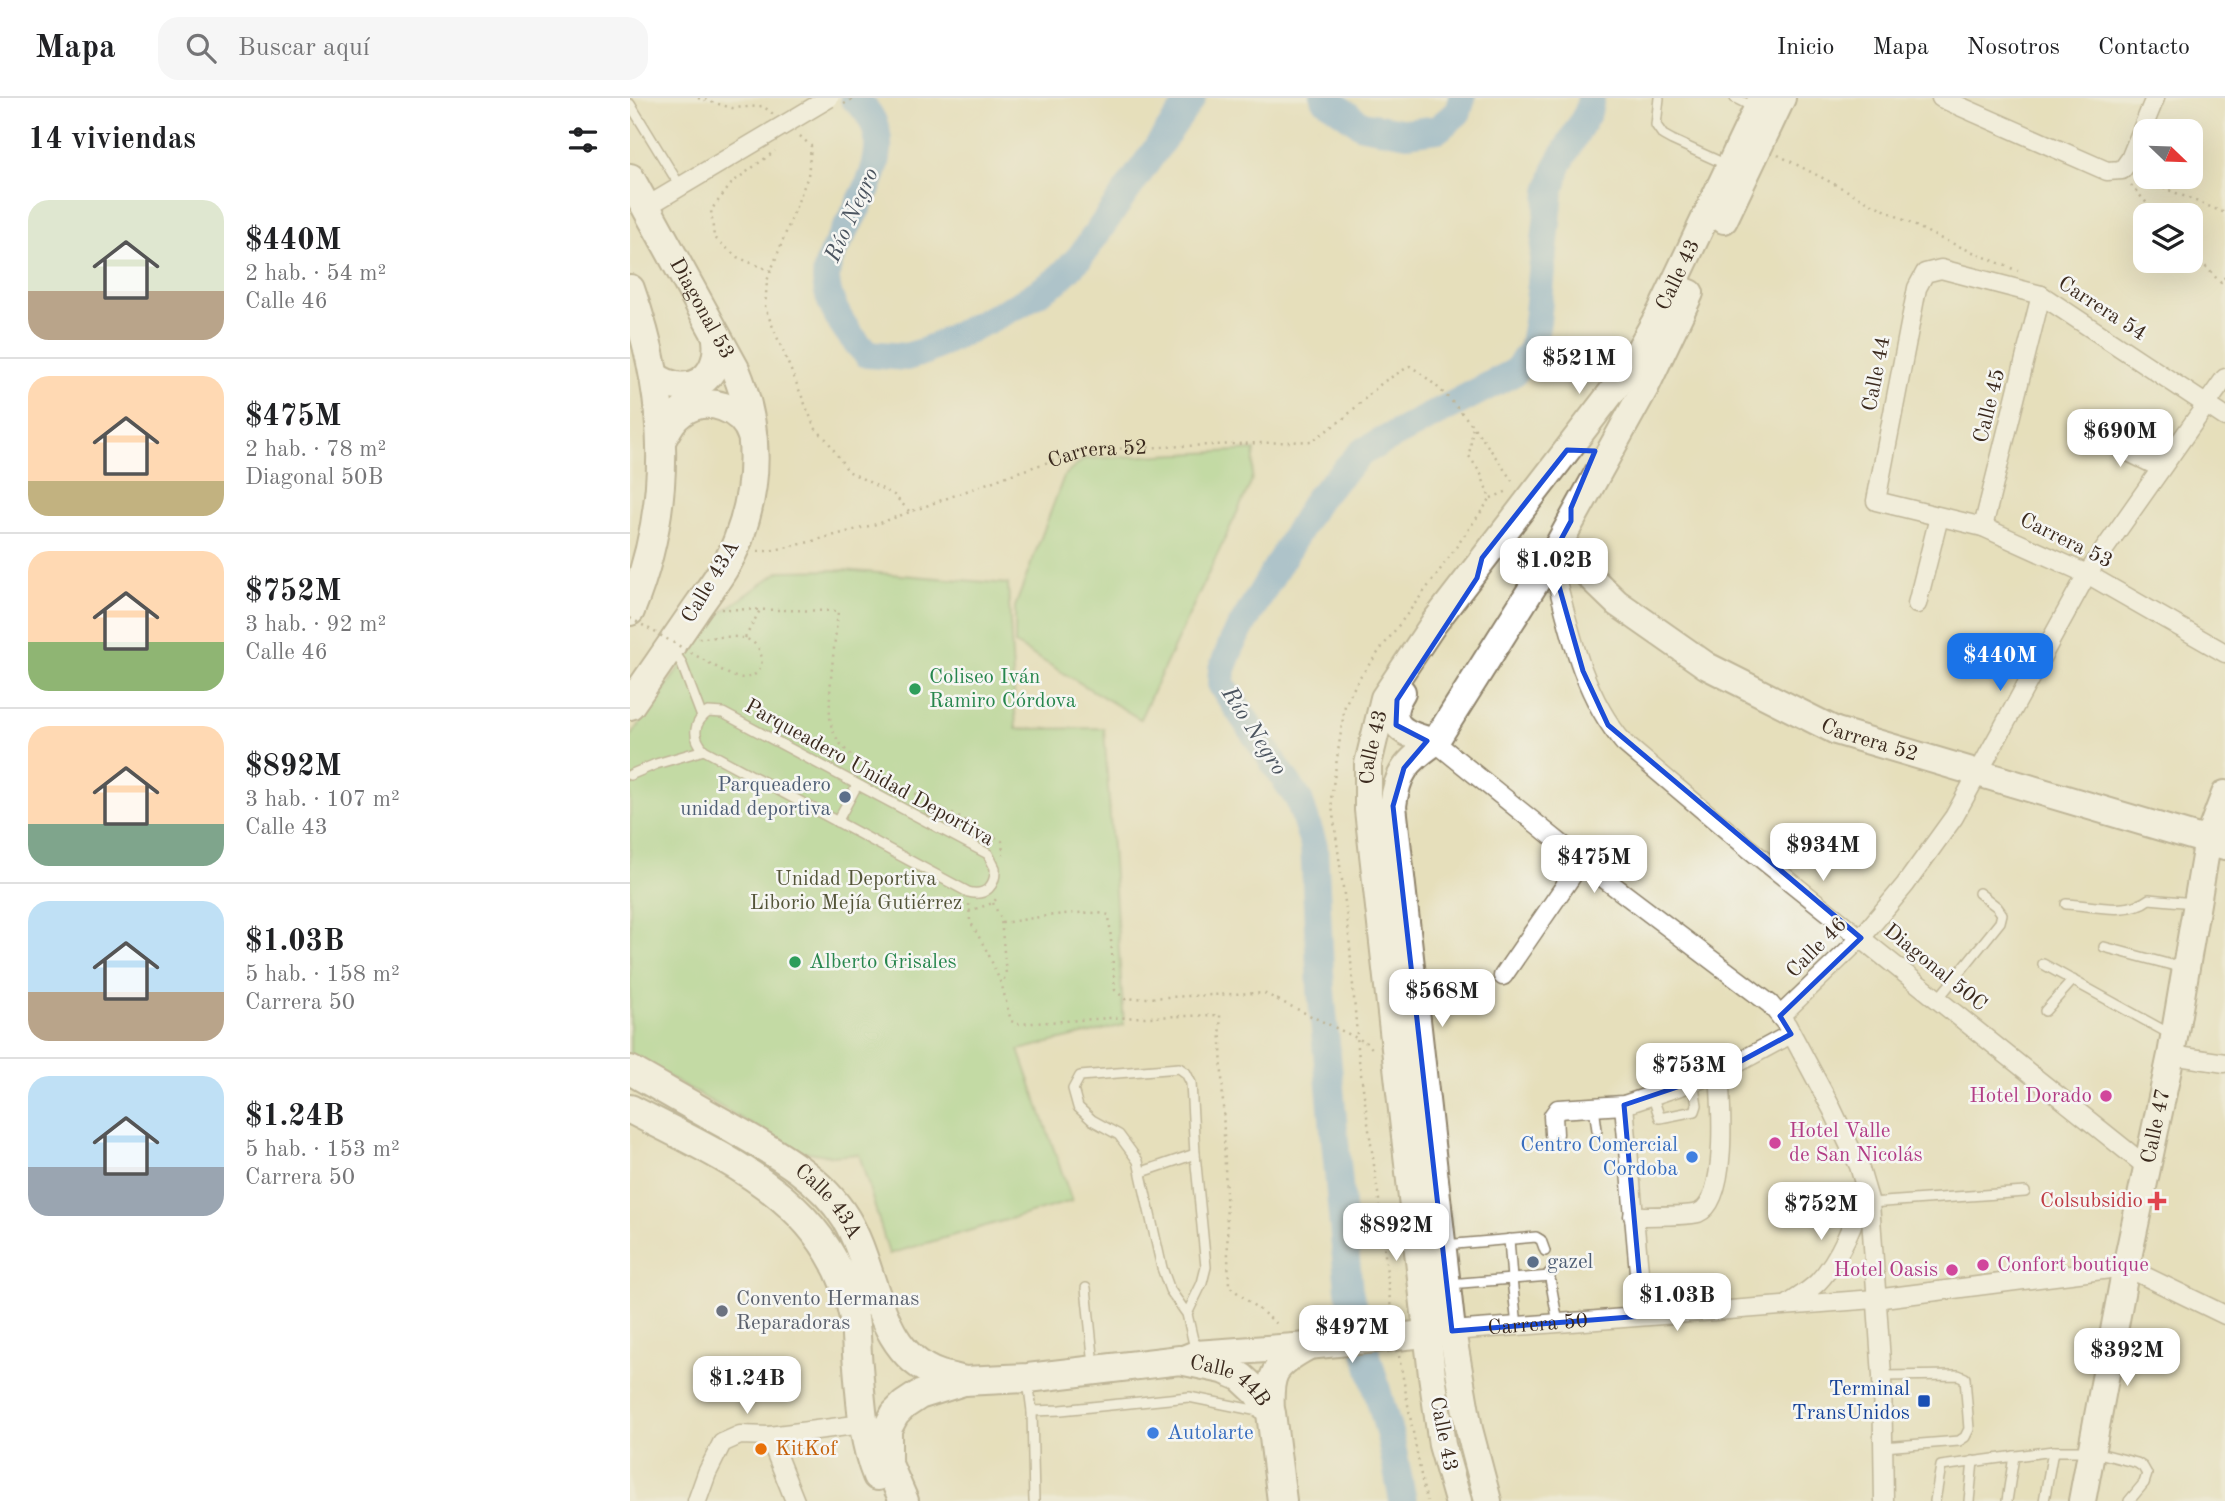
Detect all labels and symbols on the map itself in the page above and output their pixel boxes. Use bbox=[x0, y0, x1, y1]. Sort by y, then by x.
north arrow bbox=[2133, 119, 2203, 189]
water label: Río Negro bbox=[821, 164, 884, 267]
street label: Calle 43 bbox=[1652, 236, 1704, 314]
street label: Diagonal 53 bbox=[666, 255, 738, 363]
street label: Carrera 54 bbox=[2054, 273, 2150, 345]
street label: Calle 44 bbox=[1859, 335, 1895, 413]
pin: $521M bbox=[1530, 336, 1628, 396]
street label: Calle 45 bbox=[1971, 367, 2009, 445]
pin: $690M bbox=[2071, 410, 2169, 469]
street label: Carrera 52 bbox=[1045, 437, 1148, 472]
street label: Carrera 53 bbox=[2016, 510, 2116, 572]
street label: Calle 43A bbox=[678, 537, 744, 627]
pin: $1.02B bbox=[1497, 538, 1611, 598]
pin: $440M bbox=[1951, 634, 2049, 693]
place label: Coliseo Iván Ramiro Córdova bbox=[929, 667, 1076, 712]
marker: Coliseo Iván Ramiro Córdova bbox=[907, 681, 923, 697]
water label: Río Negro bbox=[1216, 682, 1291, 780]
street label: Parqueadero Unidad Deportiva bbox=[741, 696, 997, 850]
street label: Calle 43 bbox=[1358, 708, 1391, 784]
street label: Carrera 52 bbox=[1817, 715, 1920, 765]
place label: Parqueadero unidad deportiva bbox=[680, 775, 831, 820]
marker: Parqueadero unidad deportiva bbox=[837, 789, 853, 805]
pin: $934M bbox=[1774, 824, 1872, 883]
pin: $475M bbox=[1545, 836, 1643, 895]
park label: Unidad Deportiva Liborio Mejía Gutiérrez bbox=[750, 869, 962, 914]
street label: Calle 46 bbox=[1783, 914, 1851, 982]
street label: Diagonal 50C bbox=[1879, 920, 1991, 1016]
place label: Alberto Grisales bbox=[809, 952, 957, 973]
marker: Alberto Grisales bbox=[787, 954, 803, 970]
pin: $568M bbox=[1393, 970, 1491, 1029]
pin: $753M bbox=[1640, 1044, 1738, 1103]
place label: Hotel Dorado bbox=[1969, 1086, 2092, 1107]
street label: Calle 47 bbox=[2138, 1087, 2174, 1165]
marker: Hotel Dorado bbox=[2098, 1088, 2114, 1104]
place label: Hotel Valle de San Nicolás bbox=[1789, 1121, 1923, 1166]
place label: Centro Comercial Cordoba bbox=[1520, 1135, 1678, 1180]
marker: Hotel Valle de San Nicolás bbox=[1767, 1135, 1783, 1151]
marker: Centro Comercial Cordoba bbox=[1684, 1149, 1700, 1165]
street label: Calle 43A bbox=[791, 1160, 865, 1242]
pin: $752M bbox=[1772, 1182, 1870, 1242]
place label: Colsubsidio bbox=[2040, 1191, 2143, 1212]
marker: Colsubsidio bbox=[2149, 1193, 2165, 1209]
pin: $892M bbox=[1347, 1204, 1445, 1263]
place label: gazel bbox=[1547, 1252, 1594, 1273]
marker: gazel bbox=[1525, 1254, 1541, 1270]
place label: Confort boutique bbox=[1997, 1255, 2149, 1276]
marker: Confort boutique bbox=[1975, 1257, 1991, 1273]
place label: Hotel Oasis bbox=[1834, 1260, 1938, 1281]
marker: Hotel Oasis bbox=[1944, 1262, 1960, 1278]
pin: $1.03B bbox=[1620, 1274, 1734, 1333]
place label: Convento Hermanas Reparadoras bbox=[736, 1289, 919, 1334]
marker: Convento Hermanas Reparadoras bbox=[714, 1303, 730, 1319]
pin: $497M bbox=[1303, 1306, 1401, 1365]
street label: Carrera 50 bbox=[1487, 1310, 1589, 1339]
pin: $392M bbox=[2078, 1328, 2176, 1388]
street label: Calle 44B bbox=[1188, 1352, 1274, 1410]
pin: $1.24B bbox=[690, 1356, 804, 1416]
place label: Terminal TransUnidos bbox=[1792, 1379, 1910, 1424]
marker: Terminal TransUnidos bbox=[1916, 1393, 1932, 1409]
street label: Calle 43 bbox=[1425, 1395, 1461, 1473]
place label: Autolarte bbox=[1167, 1423, 1254, 1444]
marker: Autolarte bbox=[1145, 1425, 1161, 1441]
place label: KitKof bbox=[775, 1439, 838, 1460]
marker: KitKof bbox=[753, 1441, 769, 1457]

